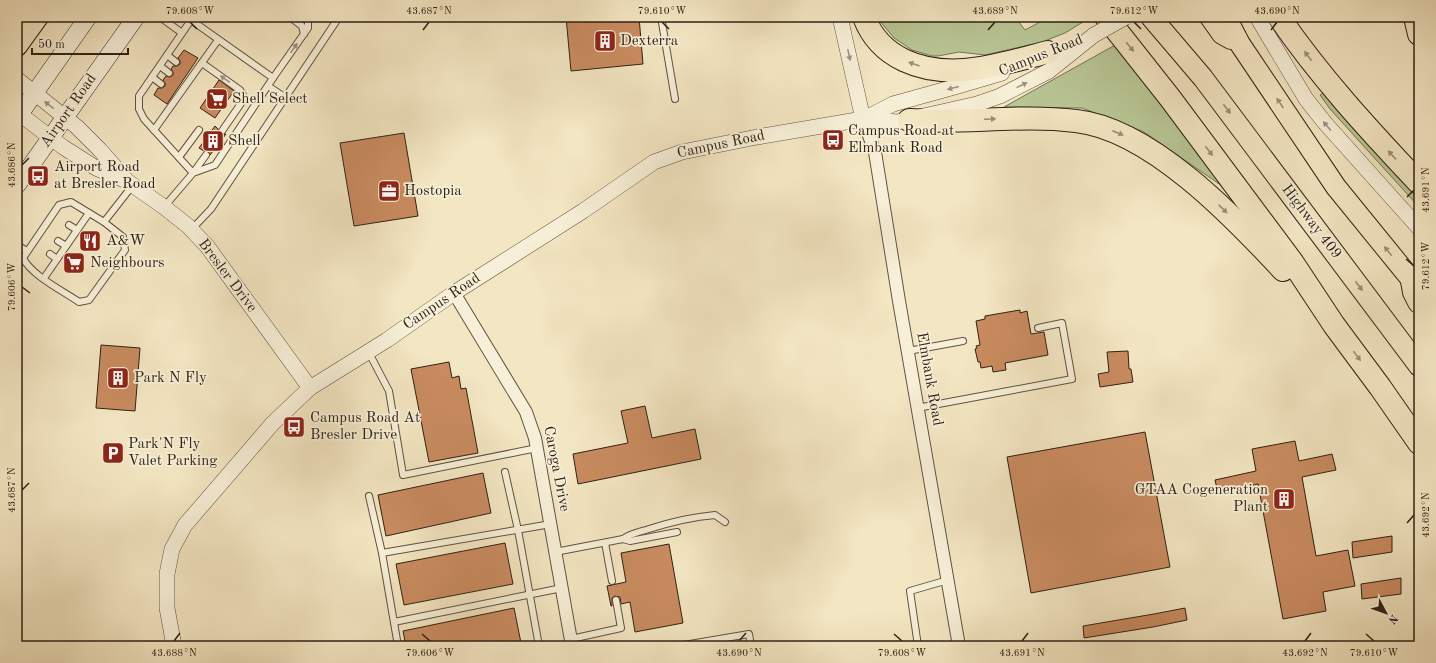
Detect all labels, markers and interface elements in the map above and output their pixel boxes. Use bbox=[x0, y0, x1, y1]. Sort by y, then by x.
text: 79.608°W bbox=[166, 6, 214, 16]
text: 43.687°N bbox=[406, 6, 452, 16]
text: 79.610°W bbox=[638, 6, 686, 16]
text: 43.689°N bbox=[972, 6, 1018, 16]
text: 79.612°W bbox=[1110, 6, 1158, 16]
text: 43.690°N bbox=[1254, 6, 1300, 16]
building icon: Dexterra bbox=[592, 28, 618, 54]
scale bar bbox=[32, 30, 128, 56]
street label: Campus Road bbox=[997, 32, 1085, 80]
place label: Dexterra bbox=[620, 34, 679, 49]
text: 50 m bbox=[38, 38, 65, 51]
one-way arrow bbox=[1126, 42, 1135, 53]
one-way arrow bbox=[290, 43, 298, 54]
one-way arrow bbox=[846, 49, 852, 61]
one-way arrow bbox=[1303, 51, 1312, 62]
one-way arrow bbox=[907, 61, 919, 67]
street label: Airport Road bbox=[38, 71, 100, 150]
one-way arrow bbox=[219, 75, 230, 83]
one-way arrow bbox=[1017, 82, 1028, 88]
one-way arrow bbox=[946, 85, 958, 91]
supermarket icon: Shell Select bbox=[204, 86, 230, 112]
place label: Shell Select bbox=[232, 92, 308, 107]
one-way arrow bbox=[1276, 98, 1284, 108]
one-way arrow bbox=[44, 101, 55, 110]
one-way arrow bbox=[1223, 104, 1231, 114]
one-way arrow bbox=[984, 116, 996, 123]
one-way arrow bbox=[1322, 120, 1331, 131]
place label: Campus Road at Elmbank Road bbox=[848, 124, 954, 156]
bus stop icon: Campus Road at Elmbank Road bbox=[820, 127, 846, 153]
building icon: Shell bbox=[200, 128, 226, 154]
street label: Campus Road bbox=[676, 128, 766, 162]
one-way arrow bbox=[1113, 131, 1125, 137]
place label: Shell bbox=[228, 134, 260, 149]
text: 43.686°N bbox=[7, 142, 17, 188]
one-way arrow bbox=[1205, 145, 1213, 156]
one-way arrow bbox=[1388, 150, 1397, 160]
place label: Airport Road at Bresler Road bbox=[54, 160, 156, 192]
bus stop icon: Airport Road at Bresler Road bbox=[25, 163, 51, 189]
text: 43.691°N bbox=[1421, 167, 1431, 213]
office icon: Hostopia bbox=[376, 178, 402, 204]
street label: Highway 409 bbox=[1278, 182, 1344, 262]
place label: Hostopia bbox=[404, 184, 462, 199]
one-way arrow bbox=[1218, 204, 1228, 214]
restaurant icon: A&W bbox=[77, 228, 103, 254]
place label: A&W bbox=[106, 234, 145, 249]
street label: Bresler Drive bbox=[195, 237, 259, 315]
text: 79.612°W bbox=[1421, 242, 1431, 290]
one-way arrow bbox=[1383, 245, 1392, 256]
supermarket icon: Neighbours bbox=[61, 250, 87, 276]
place label: Neighbours bbox=[90, 256, 165, 271]
text: 79.606°W bbox=[7, 263, 17, 311]
street label: Campus Road bbox=[401, 271, 483, 333]
one-way arrow bbox=[1355, 280, 1363, 291]
street label: Elmbank Road bbox=[913, 331, 945, 427]
one-way arrow bbox=[1353, 351, 1362, 362]
building icon: Park N Fly bbox=[105, 365, 131, 391]
place label: Park N Fly bbox=[134, 371, 207, 386]
place label: Campus Road At Bresler Drive bbox=[310, 411, 420, 443]
bus stop icon: Campus Road At Bresler Drive bbox=[281, 414, 307, 440]
street label: Caroga Drive bbox=[540, 425, 572, 513]
place label: Park'N Fly Valet Parking bbox=[128, 437, 217, 469]
parking icon: Park'N Fly Valet Parking bbox=[100, 440, 126, 466]
text: 43.687°N bbox=[7, 467, 17, 513]
place label: GTAA Cogeneration Plant bbox=[1135, 483, 1268, 515]
building icon: GTAA Cogeneration Plant bbox=[1271, 486, 1297, 512]
text: 43.692°N bbox=[1421, 492, 1431, 538]
north arrow bbox=[1366, 593, 1406, 633]
text: N bbox=[1385, 612, 1399, 626]
text: 43.688°N bbox=[151, 648, 197, 658]
text: 79.606°W bbox=[406, 648, 454, 658]
text: 43.690°N bbox=[716, 648, 762, 658]
text: 79.608°W bbox=[878, 648, 926, 658]
text: 43.691°N bbox=[999, 648, 1045, 658]
text: 43.692°N bbox=[1282, 648, 1328, 658]
text: 79.610°W bbox=[1350, 648, 1398, 658]

